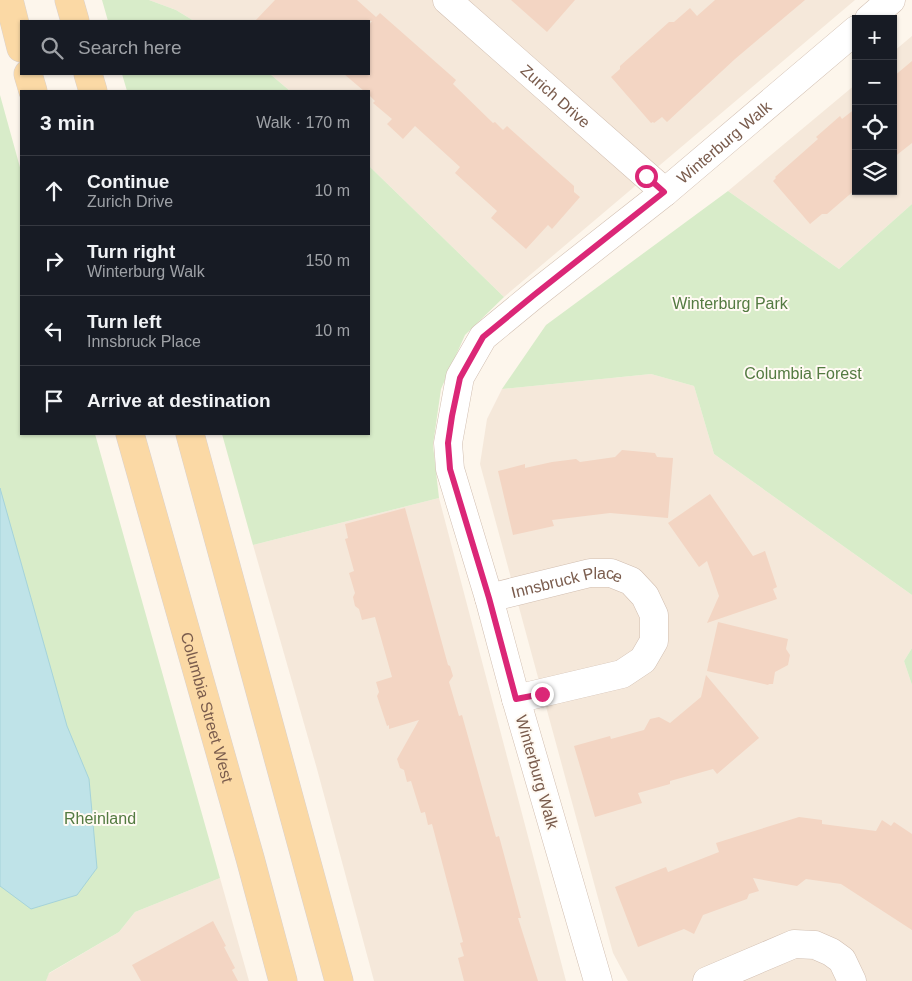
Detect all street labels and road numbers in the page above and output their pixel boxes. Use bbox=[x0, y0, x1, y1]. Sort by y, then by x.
street label: Zurich Drive bbox=[518, 61, 594, 131]
street label: Winterburg Walk bbox=[673, 97, 775, 187]
street label: Innsbruck Place bbox=[509, 564, 625, 601]
street label: Columbia Street West bbox=[178, 630, 237, 785]
street label: Winterburg Walk bbox=[513, 713, 562, 832]

